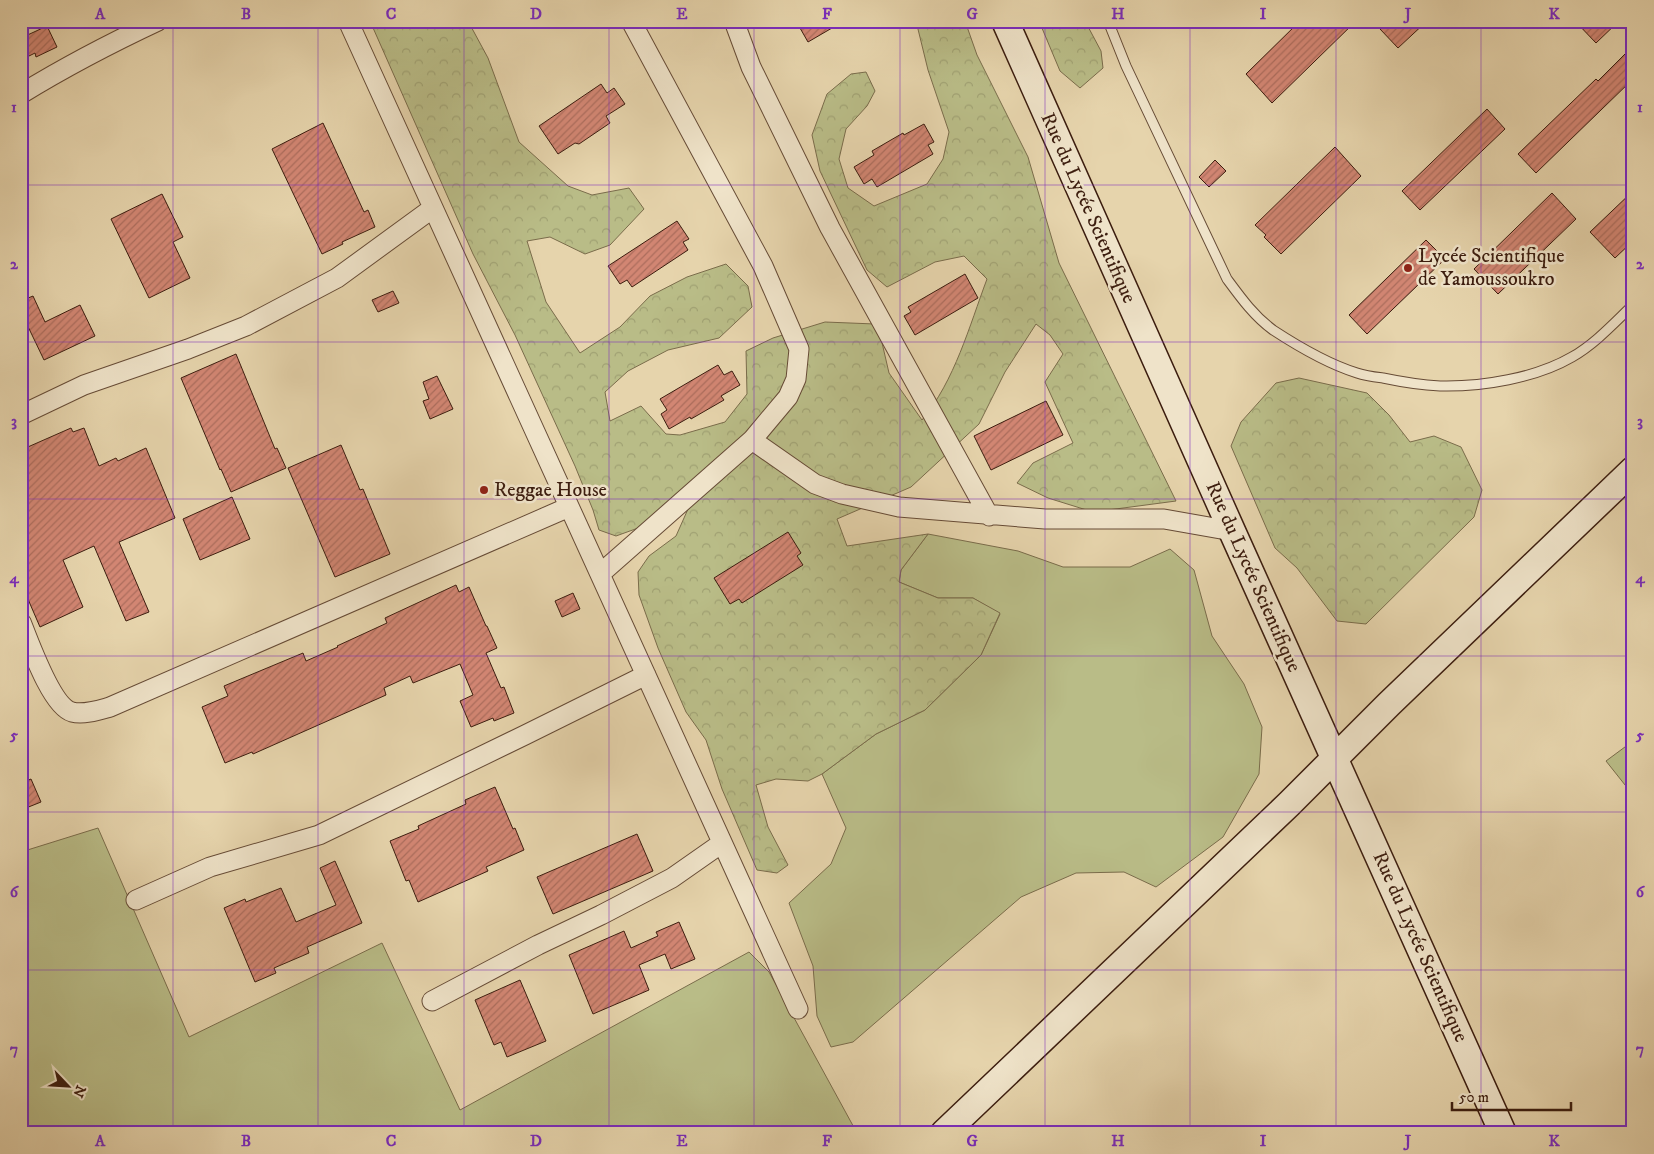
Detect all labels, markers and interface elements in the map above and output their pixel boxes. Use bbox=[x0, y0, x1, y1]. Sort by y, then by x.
text: A bbox=[94, 4, 106, 24]
text: B bbox=[241, 4, 251, 24]
text: C bbox=[386, 4, 396, 24]
text: D bbox=[530, 4, 542, 24]
text: E bbox=[676, 4, 688, 24]
text: F bbox=[822, 4, 832, 24]
text: G bbox=[966, 4, 978, 24]
text: H bbox=[1111, 4, 1125, 24]
text: I bbox=[1260, 4, 1267, 24]
text: J bbox=[1403, 4, 1412, 24]
text: K bbox=[1548, 4, 1560, 24]
text: 1 bbox=[11, 97, 17, 117]
text: 1 bbox=[1637, 97, 1643, 117]
street label: Rue du Lycée Scientifique bbox=[1035, 109, 1141, 307]
place label: Lycée Scientifique de Yamoussoukro bbox=[1418, 244, 1565, 292]
text: 2 bbox=[10, 254, 19, 274]
text: 2 bbox=[1636, 254, 1645, 274]
marker: Lycée Scientifique de Yamoussoukro bbox=[1402, 262, 1414, 274]
text: 3 bbox=[11, 411, 17, 431]
text: 3 bbox=[1637, 411, 1643, 431]
place label: Reggae House bbox=[494, 478, 607, 503]
street label: Rue du Lycée Scientifique bbox=[1200, 478, 1306, 676]
marker: Reggae House bbox=[478, 484, 490, 496]
text: 4 bbox=[8, 568, 19, 588]
text: 4 bbox=[1634, 568, 1645, 588]
text: 5 bbox=[9, 725, 18, 745]
text: 5 bbox=[1635, 725, 1644, 745]
street label: Rue du Lycée Scientifique bbox=[1367, 848, 1473, 1046]
text: 6 bbox=[10, 882, 20, 902]
text: 6 bbox=[1636, 882, 1646, 902]
text: 7 bbox=[10, 1039, 18, 1059]
text: 7 bbox=[1636, 1039, 1644, 1059]
north arrow bbox=[42, 1062, 92, 1112]
scale bar bbox=[1452, 1079, 1570, 1111]
text: N bbox=[68, 1082, 89, 1101]
text: 50 m bbox=[1459, 1088, 1489, 1107]
text: A bbox=[94, 1131, 106, 1151]
text: B bbox=[241, 1131, 251, 1151]
text: C bbox=[386, 1131, 396, 1151]
text: D bbox=[530, 1131, 542, 1151]
text: E bbox=[676, 1131, 688, 1151]
text: F bbox=[822, 1131, 832, 1151]
text: G bbox=[966, 1131, 978, 1151]
text: H bbox=[1111, 1131, 1125, 1151]
text: I bbox=[1260, 1131, 1267, 1151]
text: J bbox=[1403, 1131, 1412, 1151]
text: K bbox=[1548, 1131, 1560, 1151]

